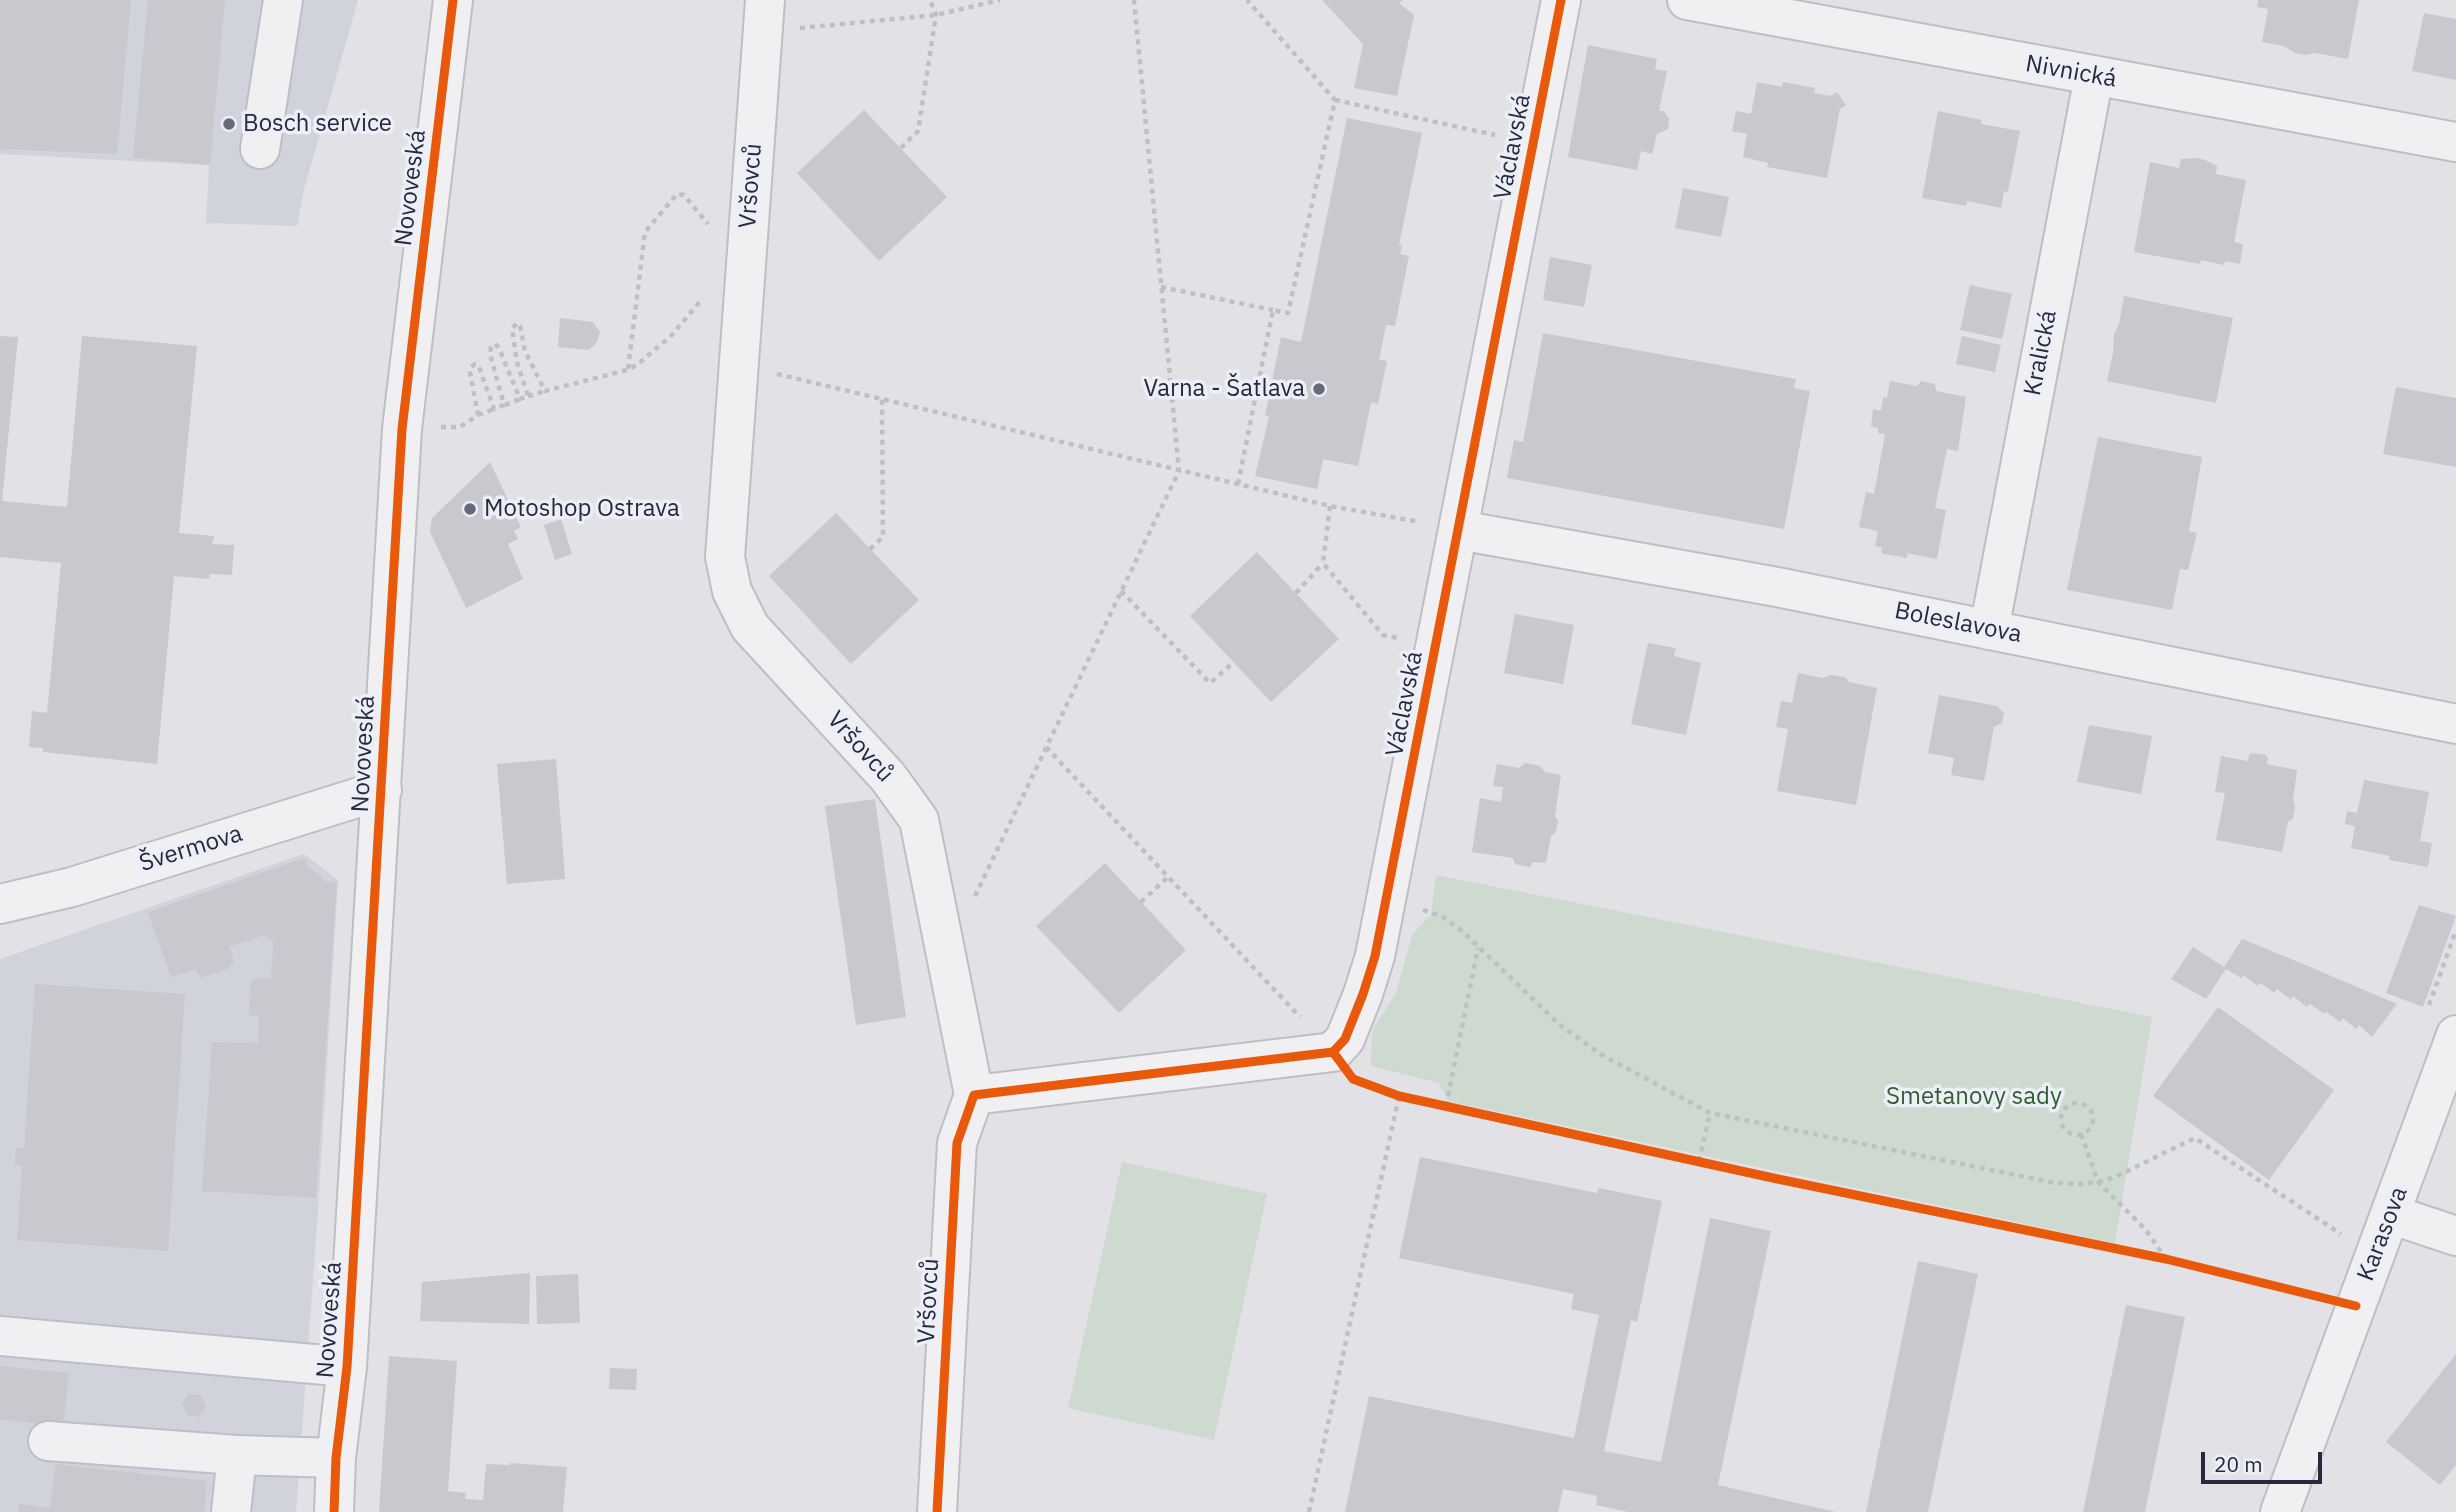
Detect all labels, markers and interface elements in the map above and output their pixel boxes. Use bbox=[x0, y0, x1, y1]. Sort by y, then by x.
street label: Nivnická bbox=[2023, 50, 2119, 94]
street label: Václavská bbox=[1489, 92, 1537, 202]
place label: Bosch service bbox=[243, 110, 392, 138]
marker: Bosch service bbox=[221, 116, 237, 132]
street label: Novoveská bbox=[390, 128, 432, 248]
street label: Vršovců bbox=[734, 142, 768, 230]
street label: Kralická bbox=[2019, 308, 2063, 398]
place label: Varna - Šatlava bbox=[1143, 375, 1305, 403]
marker: Varna - Šatlava bbox=[1311, 381, 1327, 397]
place label: Motoshop Ostrava bbox=[484, 495, 680, 523]
marker: Motoshop Ostrava bbox=[462, 501, 478, 517]
street label: Boleslavova bbox=[1892, 597, 2024, 649]
street label: Václavská bbox=[1381, 649, 1429, 759]
street label: Novoveská bbox=[347, 695, 381, 813]
street label: Vršovců bbox=[821, 706, 899, 788]
street label: Švermova bbox=[136, 820, 246, 878]
park label: Smetanovy sady bbox=[1886, 1083, 2062, 1111]
street label: Karasova bbox=[2352, 1183, 2414, 1285]
street label: Vršovců bbox=[912, 1258, 946, 1344]
street label: Novoveská bbox=[312, 1261, 348, 1379]
scale bar bbox=[2204, 1438, 2325, 1482]
text: 20 m bbox=[2214, 1450, 2263, 1478]

